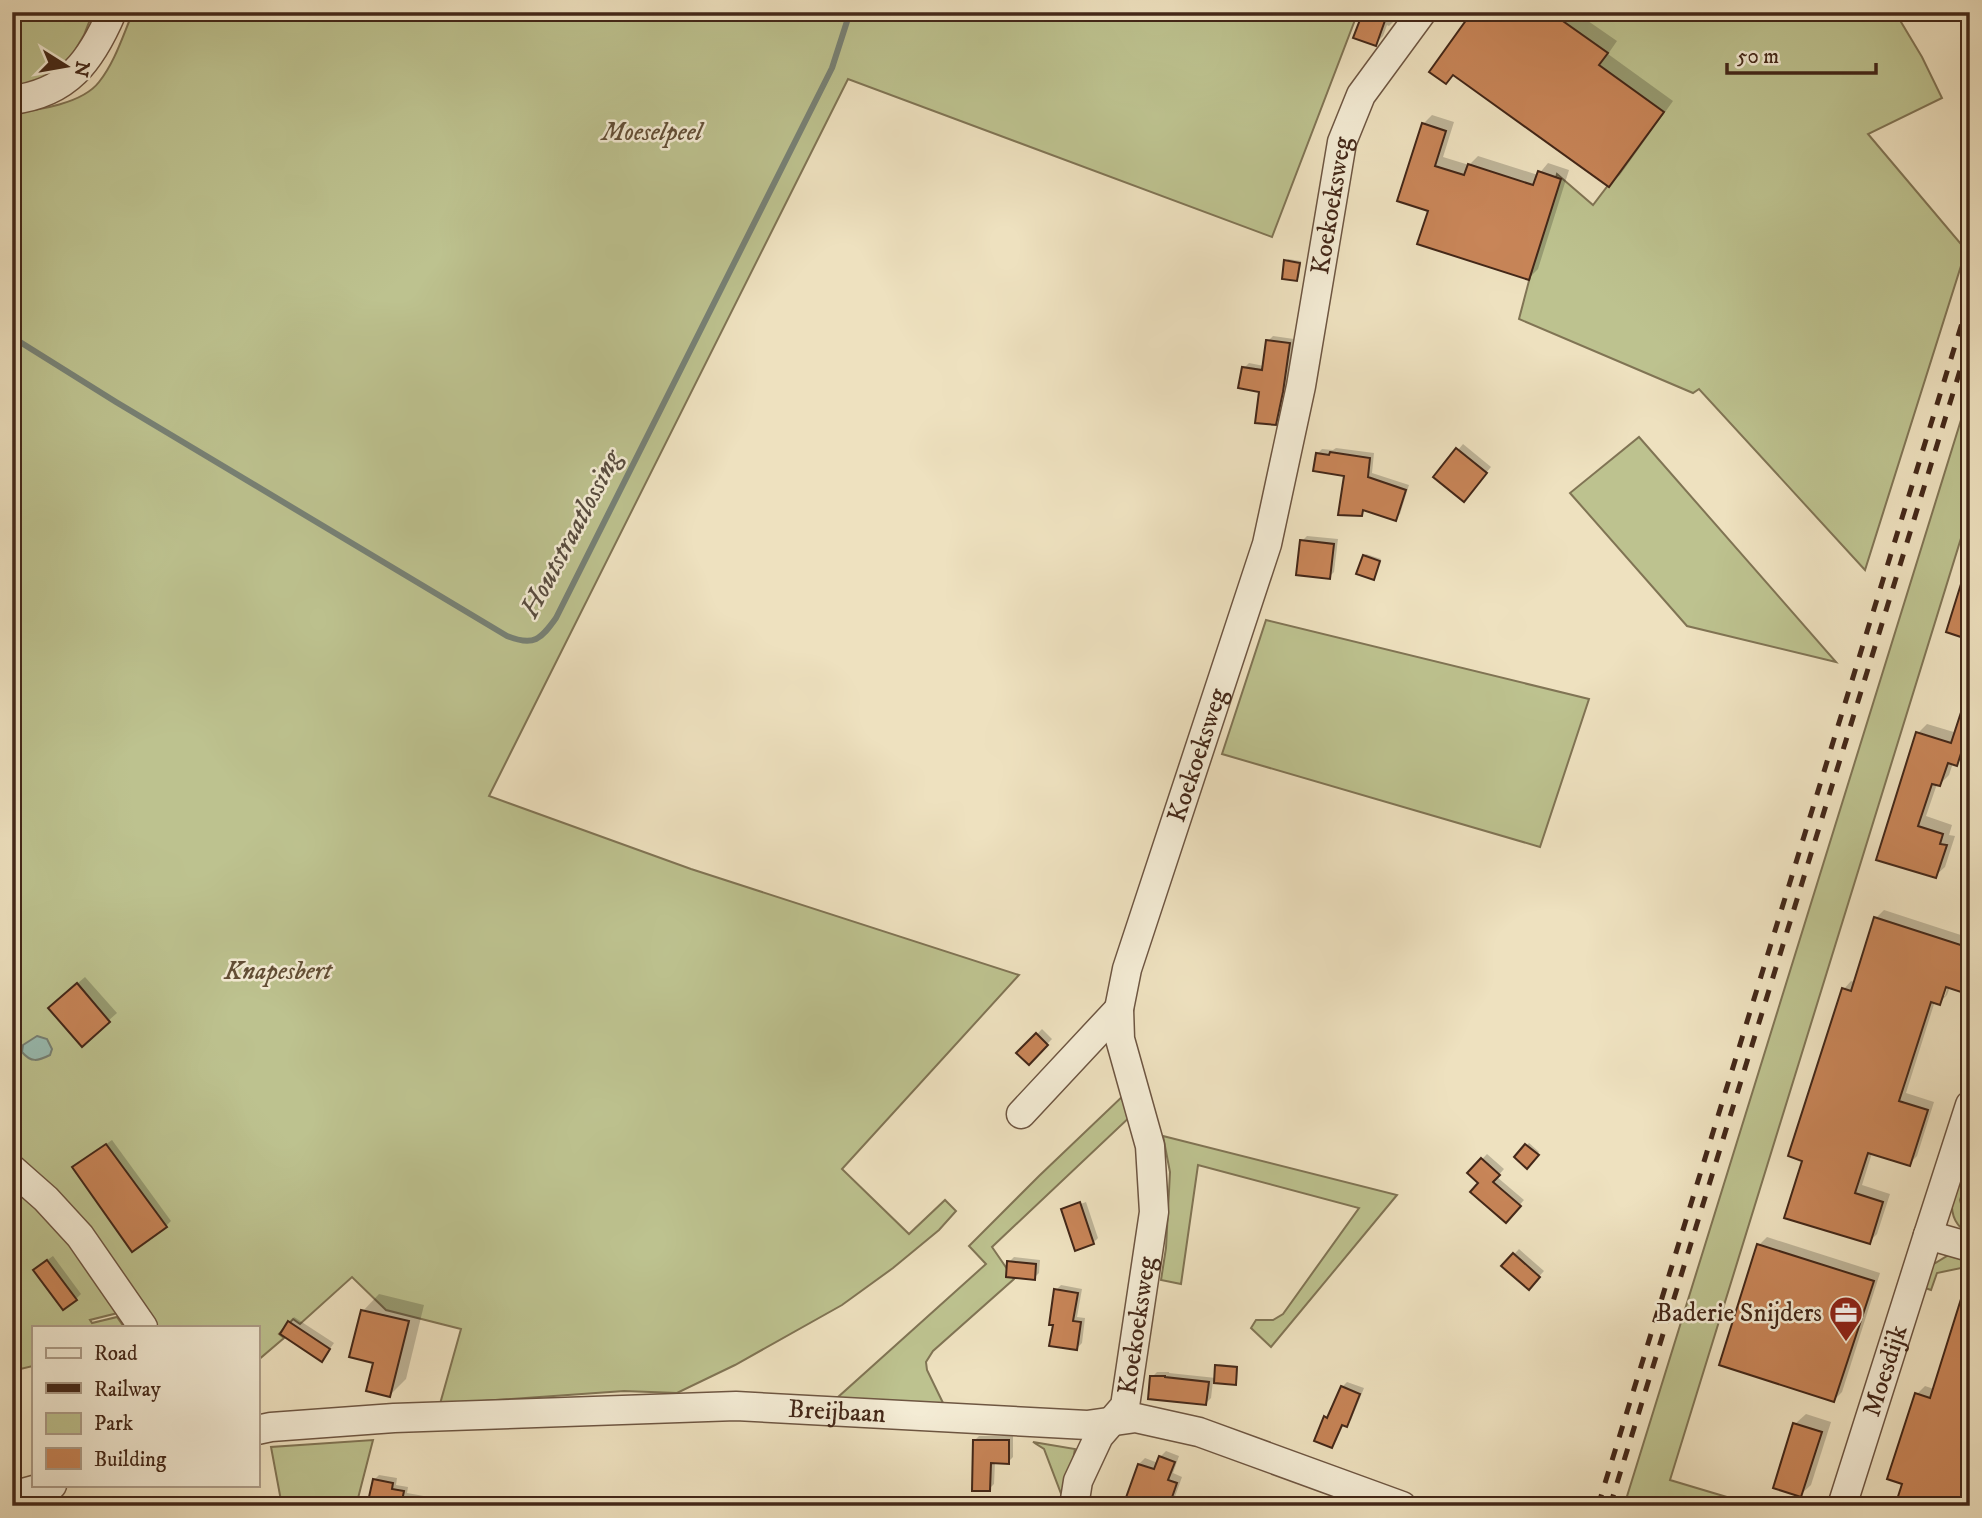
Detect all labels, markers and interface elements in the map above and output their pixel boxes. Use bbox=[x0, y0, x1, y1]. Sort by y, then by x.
north arrow bbox=[32, 32, 102, 102]
scale bar bbox=[1727, 32, 1875, 76]
text: 50 m bbox=[1737, 44, 1779, 70]
text: N bbox=[68, 59, 94, 79]
park label: Moeselpeel bbox=[600, 116, 705, 149]
street label: Koekoeksweg bbox=[1304, 134, 1359, 277]
water label: Houtstraatlossing bbox=[512, 442, 631, 625]
street label: Koekoeksweg bbox=[1160, 684, 1235, 826]
park label: Knapesbert bbox=[223, 955, 334, 988]
street label: Koekoeksweg bbox=[1110, 1254, 1164, 1397]
office icon: Baderie Snijders bbox=[1827, 1294, 1865, 1343]
place label: Baderie Snijders bbox=[1656, 1297, 1822, 1330]
street label: Moesdijk bbox=[1855, 1321, 1915, 1421]
legend bbox=[32, 1326, 259, 1486]
text: Road bbox=[94, 1341, 138, 1367]
text: Railway bbox=[94, 1377, 162, 1403]
street label: Breijbaan bbox=[787, 1392, 887, 1431]
text: Park bbox=[94, 1411, 134, 1437]
text: Building bbox=[94, 1447, 167, 1473]

